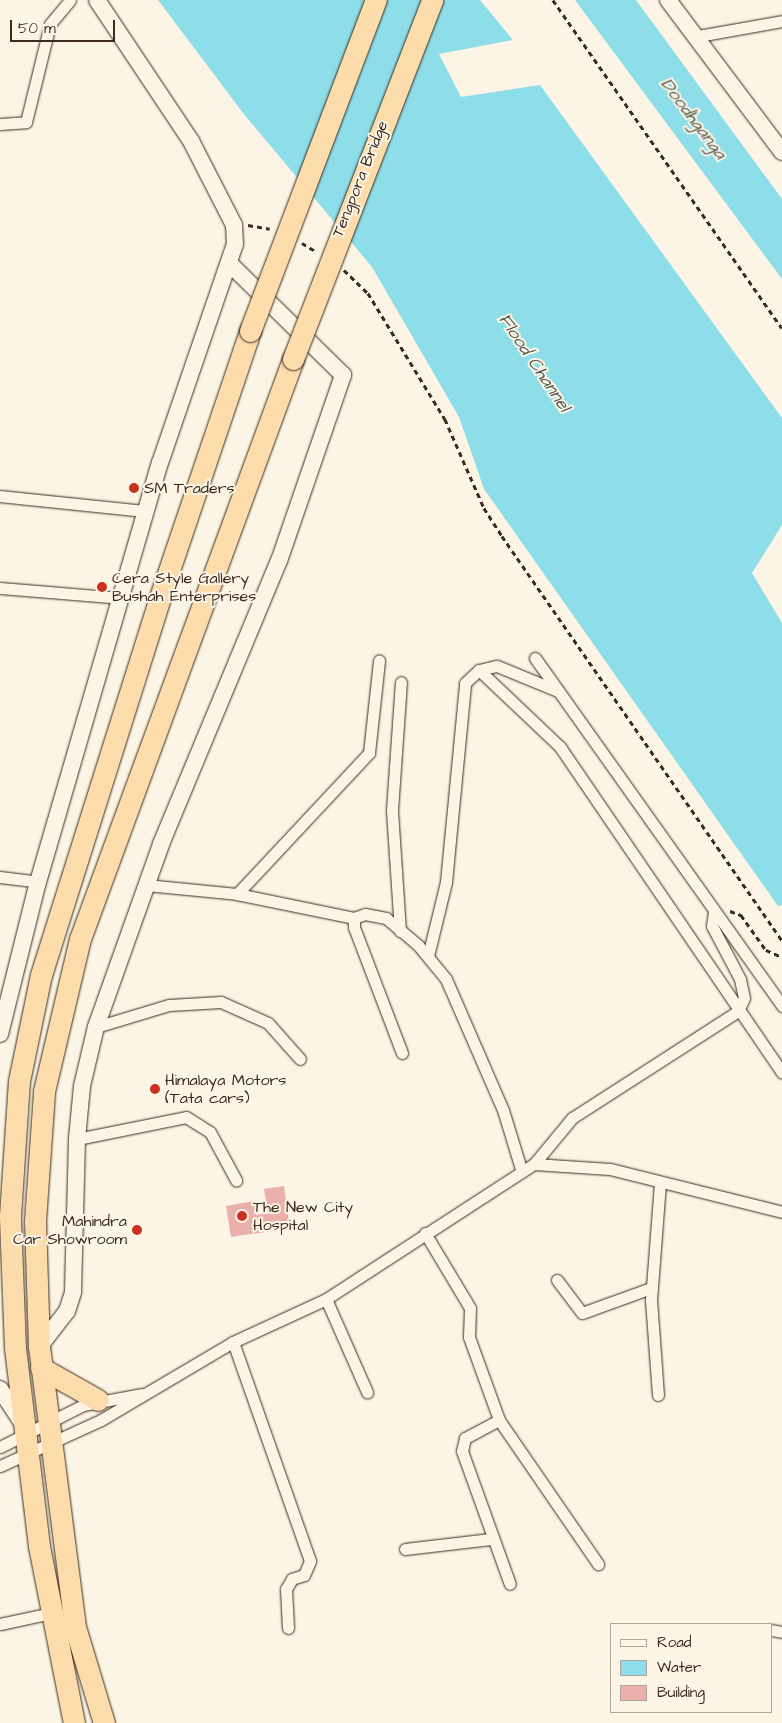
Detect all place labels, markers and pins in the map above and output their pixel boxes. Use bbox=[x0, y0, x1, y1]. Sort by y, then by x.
place label: SM Traders bbox=[144, 478, 235, 498]
marker: SM Traders bbox=[128, 482, 140, 494]
place label: Cera Style Gallery Bushah Enterprises bbox=[112, 568, 256, 606]
marker: Cera Style Gallery Bushah Enterprises bbox=[96, 581, 108, 593]
place label: Himalaya Motors (Tata cars) bbox=[165, 1070, 286, 1108]
marker: Himalaya Motors (Tata cars) bbox=[149, 1083, 161, 1095]
place label: The New City Hospital bbox=[253, 1197, 353, 1235]
marker: The New City Hospital bbox=[235, 1209, 249, 1223]
place label: Mahindra Car Showroom bbox=[13, 1211, 127, 1249]
marker: Mahindra Car Showroom bbox=[131, 1224, 143, 1236]

